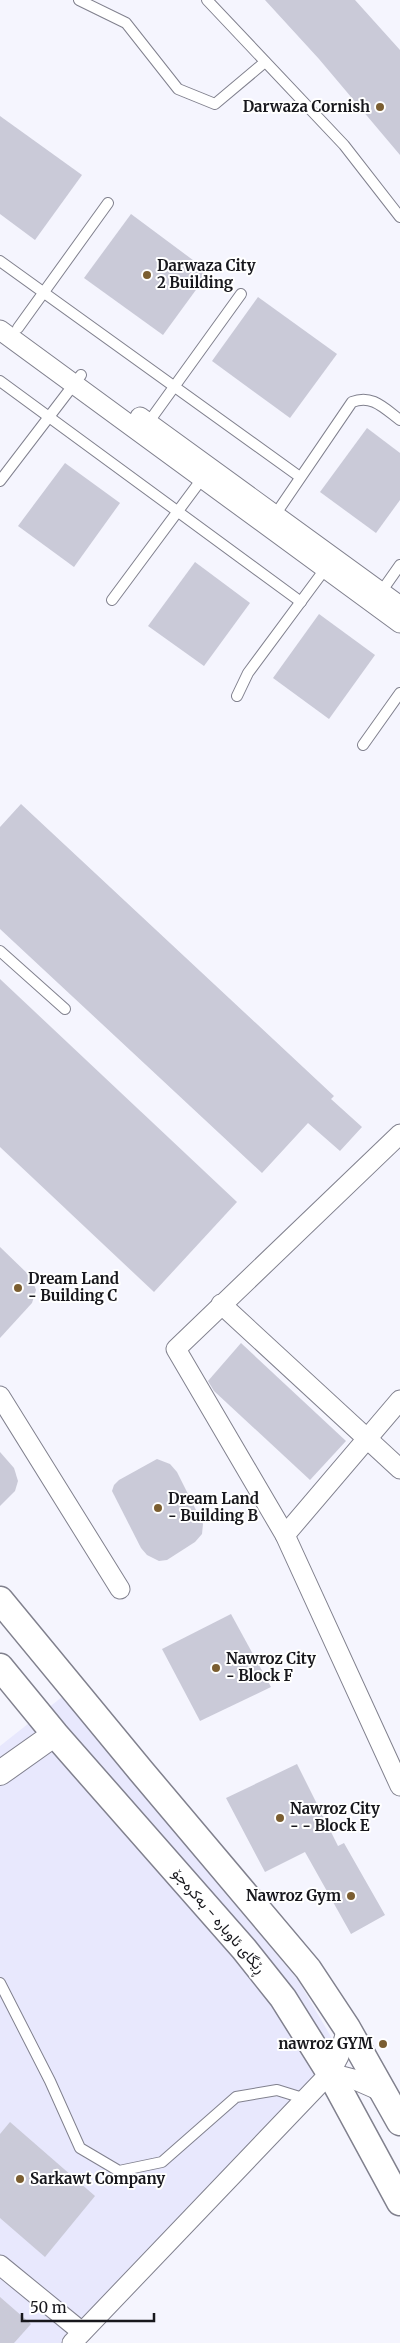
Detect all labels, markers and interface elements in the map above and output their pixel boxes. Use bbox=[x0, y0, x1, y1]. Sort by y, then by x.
place label: Darwaza Cornish bbox=[243, 97, 370, 116]
marker: Darwaza Cornish bbox=[374, 101, 386, 113]
place label: Darwaza City 2 Building bbox=[157, 256, 256, 292]
marker: Darwaza City 2 Building bbox=[141, 269, 153, 281]
place label: Dream Land - Building C bbox=[28, 1269, 119, 1305]
marker: Dream Land - Building C bbox=[12, 1282, 24, 1294]
place label: Dream Land - Building B bbox=[168, 1489, 259, 1525]
marker: Dream Land - Building B bbox=[152, 1502, 164, 1514]
place label: Nawroz City - Block F bbox=[226, 1649, 316, 1685]
marker: Nawroz City - Block F bbox=[210, 1662, 222, 1674]
place label: Nawroz City - - Block E bbox=[290, 1799, 380, 1835]
marker: Nawroz City - - Block E bbox=[274, 1812, 286, 1824]
street label: ڕێگای ئاوبارە - بەکرەجۆ bbox=[166, 1864, 270, 1979]
place label: Nawroz Gym bbox=[246, 1886, 341, 1905]
marker: Nawroz Gym bbox=[345, 1890, 357, 1902]
place label: nawroz GYM bbox=[278, 2034, 374, 2053]
marker: nawroz GYM bbox=[377, 2038, 389, 2050]
place label: Sarkawt Company bbox=[30, 2169, 165, 2188]
marker: Sarkawt Company bbox=[14, 2173, 26, 2185]
scale bar bbox=[22, 2290, 155, 2322]
text: 50 m bbox=[30, 2298, 67, 2317]

